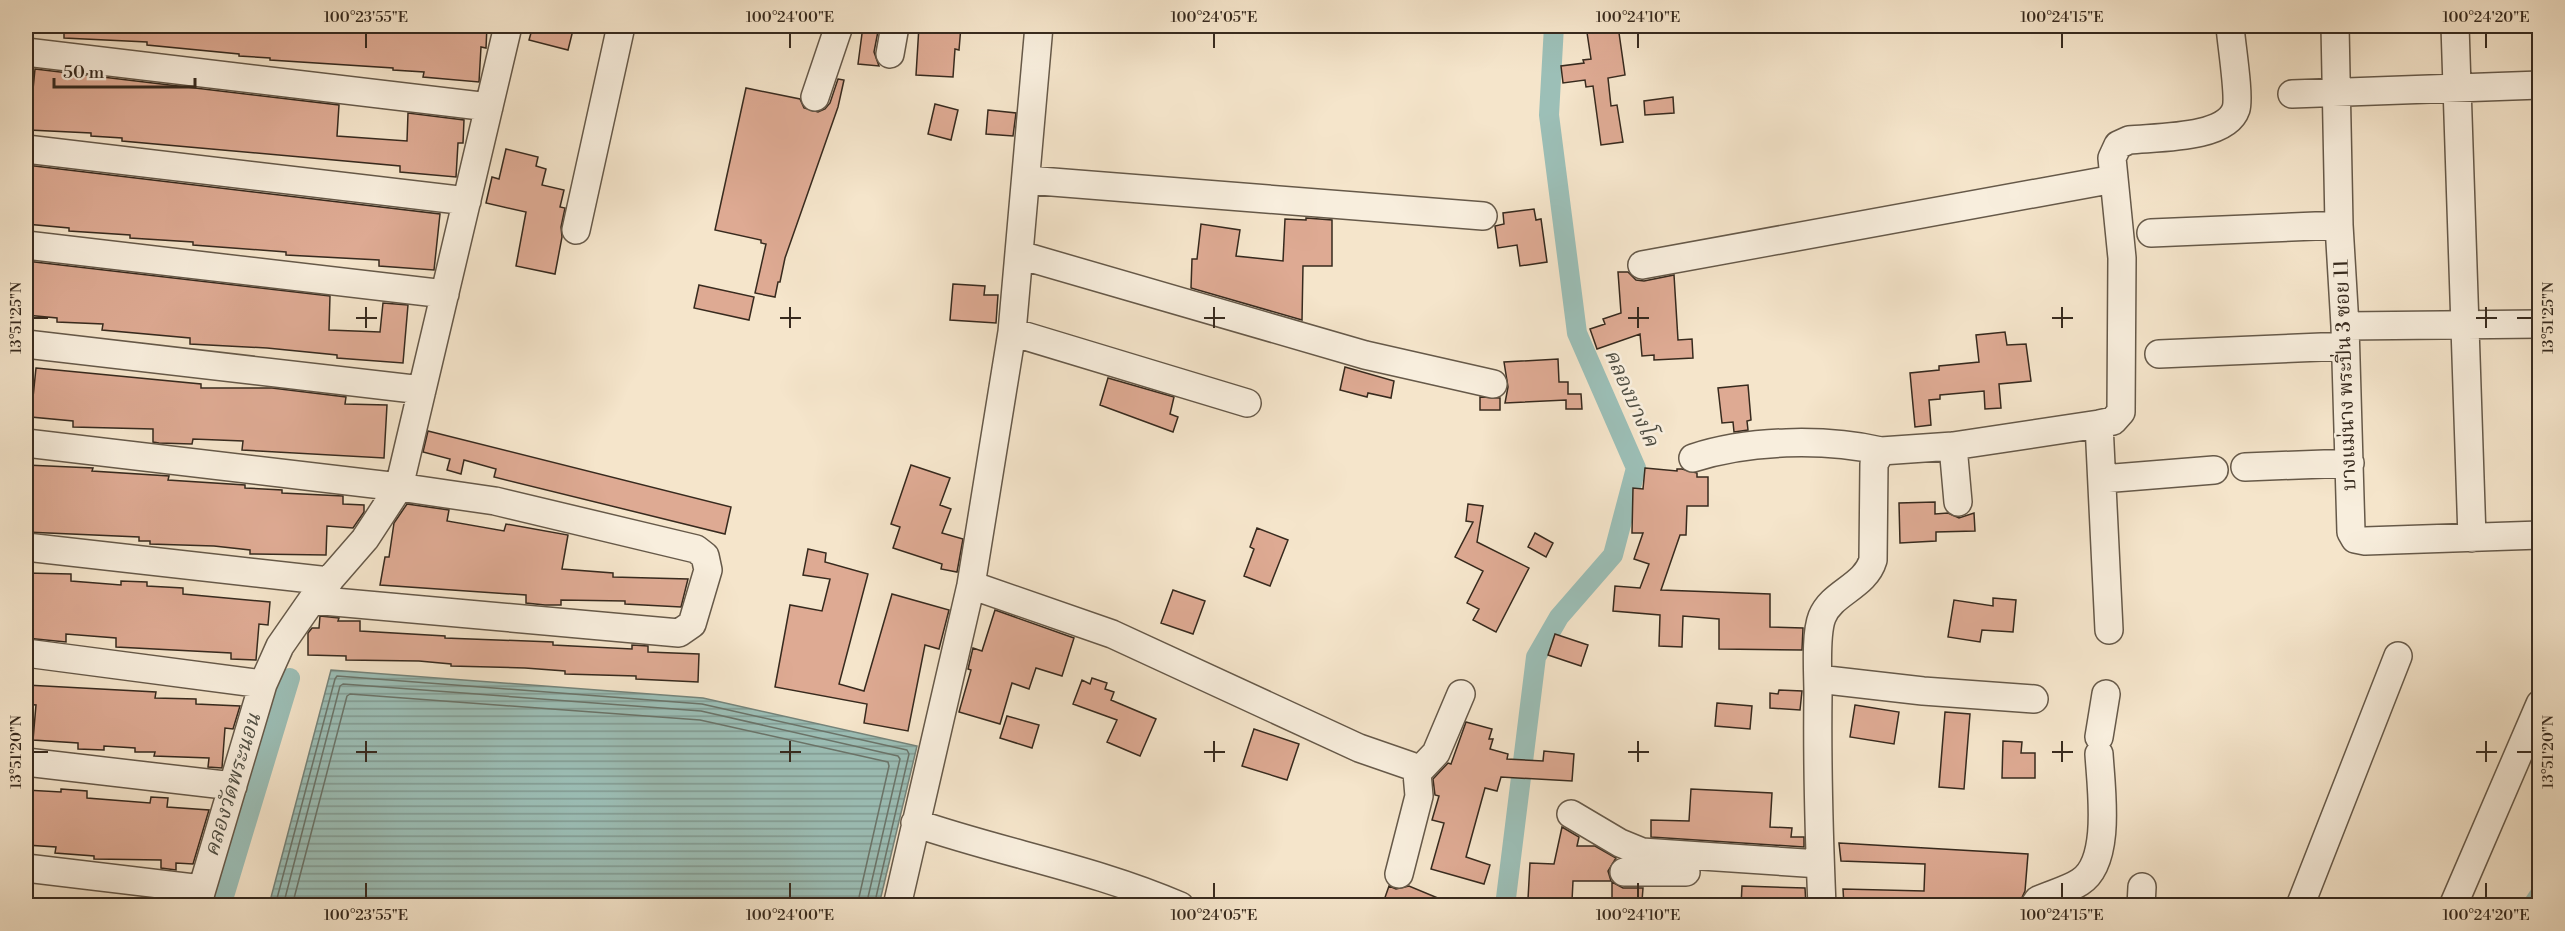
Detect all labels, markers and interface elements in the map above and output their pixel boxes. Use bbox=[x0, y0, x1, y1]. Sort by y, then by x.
text: 100°23'55"E bbox=[324, 8, 408, 27]
text: 100°24'00"E bbox=[746, 8, 834, 27]
text: 100°24'05"E bbox=[1171, 8, 1257, 27]
text: 100°24'10"E bbox=[1596, 8, 1680, 27]
text: 100°24'15"E bbox=[2020, 8, 2104, 27]
text: 100°24'20"E bbox=[2442, 8, 2530, 27]
scale bar bbox=[54, 51, 195, 89]
text: 50 m bbox=[63, 61, 105, 84]
street label: บางแม่นาง พระปิ่น 3 ซอย 11 bbox=[2326, 258, 2363, 491]
text: 13°51'25"N bbox=[7, 282, 26, 354]
text: 13°51'25"N bbox=[2539, 282, 2558, 354]
water label: คลองบางโค bbox=[1598, 344, 1667, 451]
water label: คลองวัดพระนอน bbox=[199, 710, 267, 860]
text: 13°51'20"N bbox=[7, 715, 26, 789]
text: 13°51'20"N bbox=[2539, 715, 2558, 789]
text: 100°23'55"E bbox=[324, 906, 408, 925]
text: 100°24'00"E bbox=[746, 906, 834, 925]
text: 100°24'05"E bbox=[1171, 906, 1257, 925]
text: 100°24'10"E bbox=[1596, 906, 1680, 925]
text: 100°24'15"E bbox=[2020, 906, 2104, 925]
text: 100°24'20"E bbox=[2442, 906, 2530, 925]

